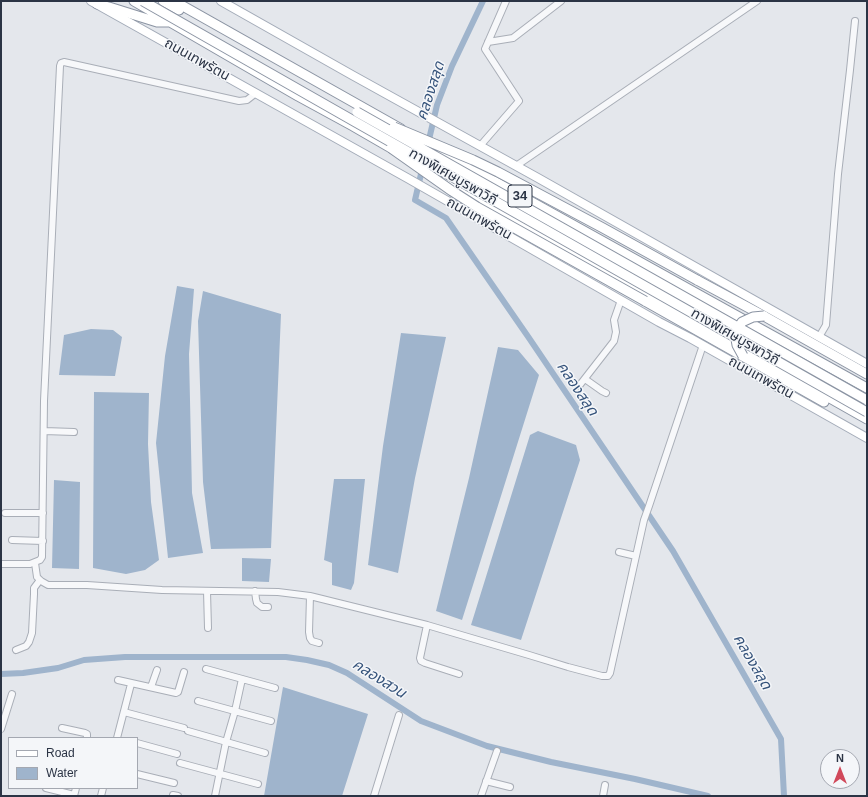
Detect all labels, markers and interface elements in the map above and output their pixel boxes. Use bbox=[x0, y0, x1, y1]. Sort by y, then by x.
street label: ถนนเทพรัตน bbox=[161, 35, 233, 85]
water label: คลองสลุด bbox=[413, 59, 449, 123]
street label: ทางพิเศษบูรพาวิถี bbox=[406, 145, 500, 209]
road number: 34 bbox=[508, 185, 532, 207]
street label: ถนนเทพรัตน bbox=[443, 194, 515, 244]
street label: ทางพิเศษบูรพาวิถี bbox=[688, 305, 782, 369]
street label: ถนนเทพรัตน bbox=[725, 353, 797, 403]
water label: คลองสลุด bbox=[553, 359, 601, 419]
water label: คลองสลุด bbox=[729, 631, 775, 693]
water label: คลองสวน bbox=[349, 656, 409, 702]
legend bbox=[8, 737, 138, 789]
text: Road bbox=[46, 746, 75, 760]
north arrow bbox=[820, 749, 860, 789]
text: N bbox=[836, 752, 844, 764]
text: Water bbox=[46, 766, 78, 780]

